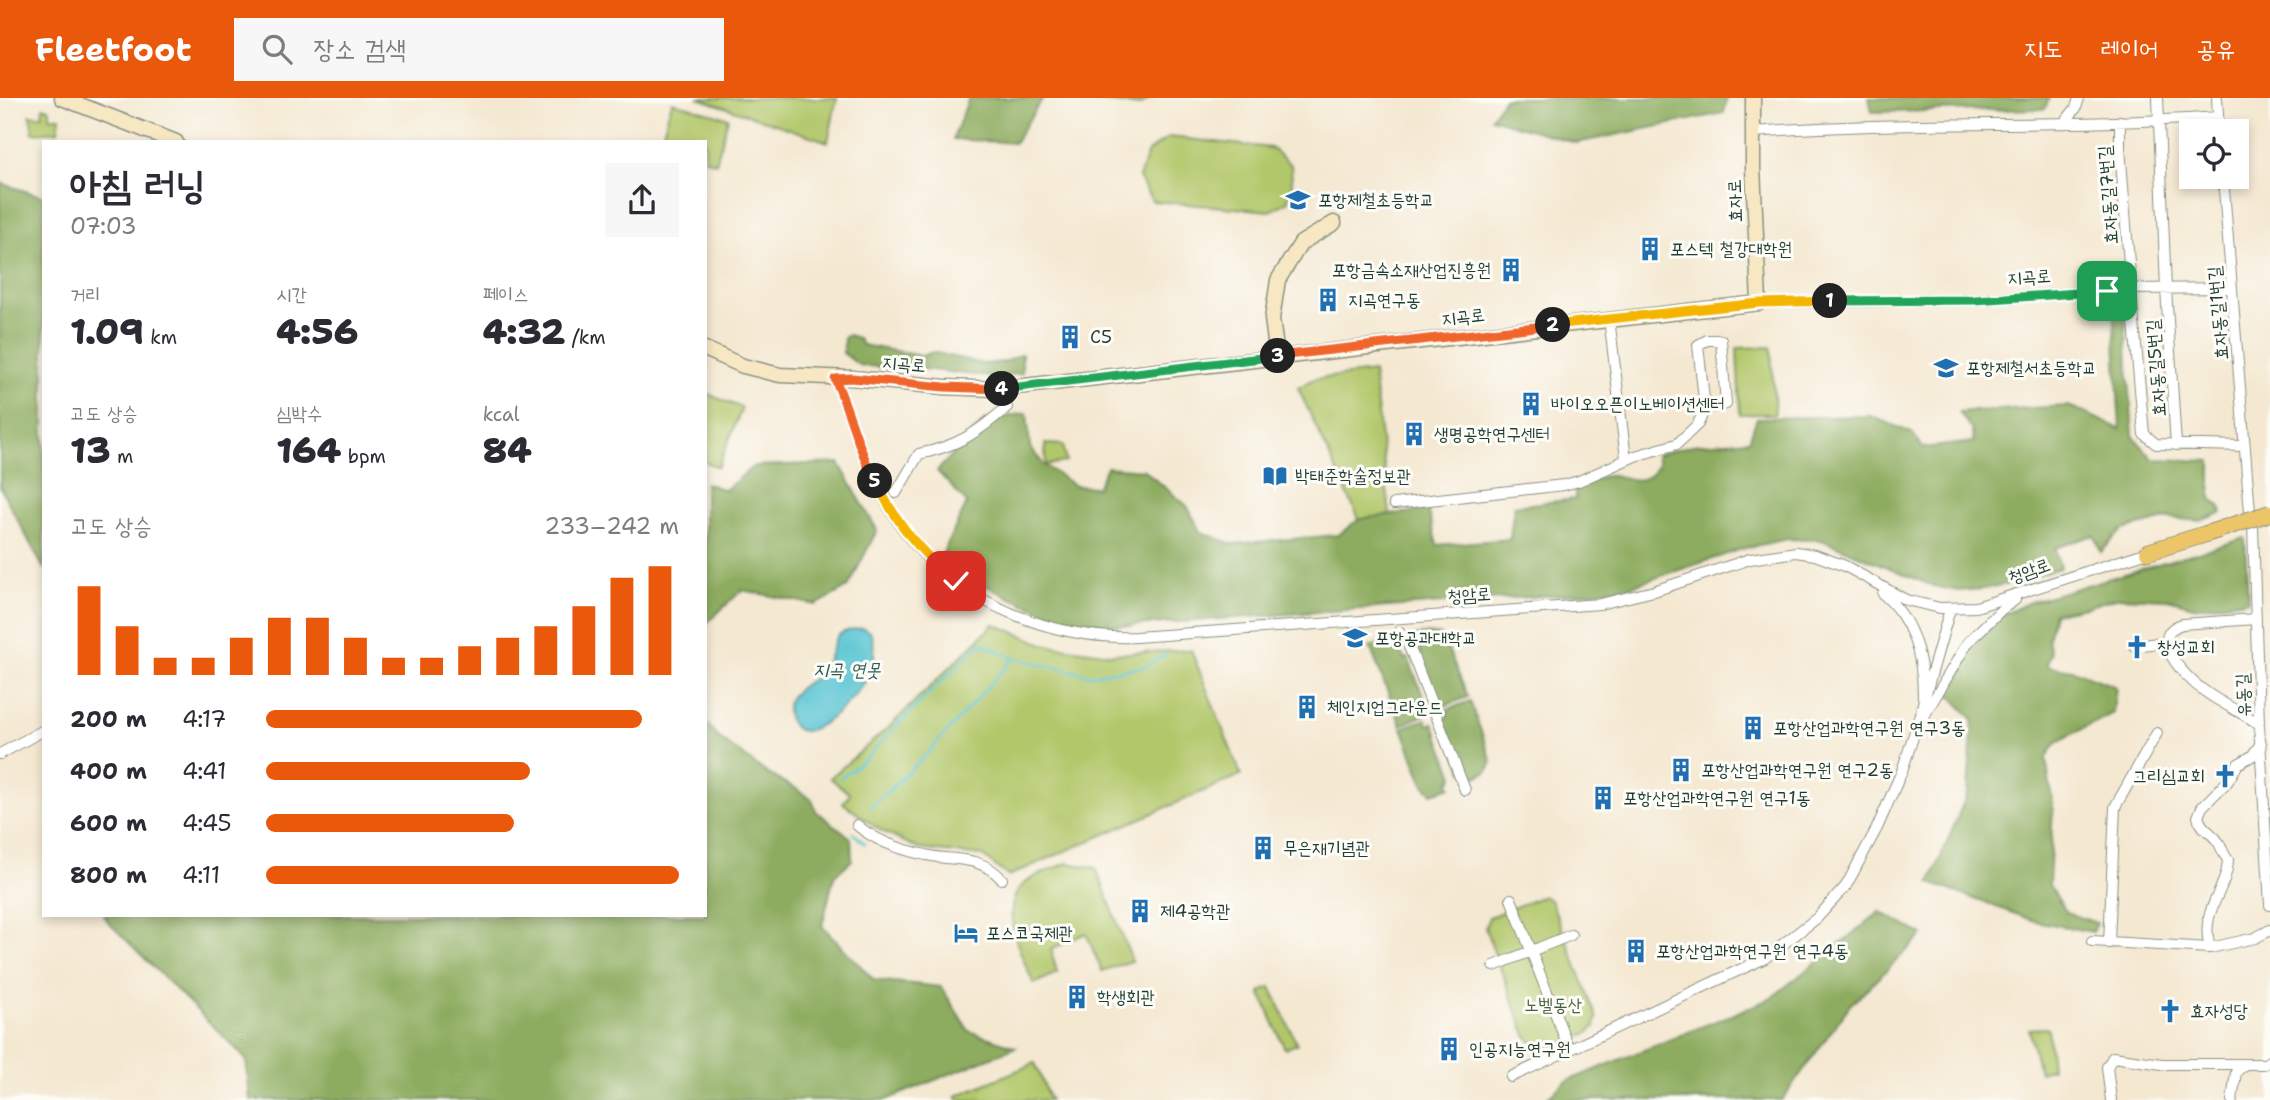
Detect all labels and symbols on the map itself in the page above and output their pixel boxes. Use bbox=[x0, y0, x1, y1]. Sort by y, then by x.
street label: 효자동길7번길 bbox=[2093, 144, 2123, 245]
street label: 효자로 bbox=[1722, 179, 1748, 223]
school or university icon: 포항제철초등학교 bbox=[1284, 186, 1312, 214]
place label: 포항제철초등학교 bbox=[1318, 188, 1434, 212]
building icon: 포스텍 철강대학원 bbox=[1636, 235, 1664, 263]
place label: 포스텍 철강대학원 bbox=[1670, 237, 1792, 261]
building icon: 포항금속소재산업진흥원 bbox=[1497, 256, 1525, 284]
place label: 포항금속소재산업진흥원 bbox=[1332, 258, 1491, 282]
pin bbox=[2077, 261, 2137, 321]
street label: 지곡로 bbox=[2006, 264, 2052, 290]
street label: 효자동길1번길 bbox=[2202, 264, 2234, 361]
pin: 1 bbox=[1812, 284, 1848, 318]
building icon: 지곡연구동 bbox=[1314, 286, 1342, 314]
place label: 지곡연구동 bbox=[1348, 288, 1420, 312]
street label: 지곡로 bbox=[1440, 302, 1486, 332]
pin: 2 bbox=[1536, 308, 1570, 342]
street label: 효자동길5번길 bbox=[2141, 318, 2171, 418]
building icon: C5 bbox=[1056, 323, 1084, 351]
place label: C5 bbox=[1090, 325, 1112, 349]
pin: 3 bbox=[1260, 338, 1296, 374]
street label: 지곡로 bbox=[881, 350, 927, 378]
school or university icon: 포항제철서초등학교 bbox=[1932, 354, 1960, 382]
place label: 포항제철서초등학교 bbox=[1966, 356, 2096, 380]
pin: 4 bbox=[984, 372, 1020, 406]
building icon: 바이오오픈이노베이션센터 bbox=[1517, 390, 1545, 418]
place label: 바이오오픈이노베이션센터 bbox=[1551, 392, 1725, 416]
building icon: 생명공학연구센터 bbox=[1400, 420, 1428, 448]
place label: 생명공학연구센터 bbox=[1434, 422, 1550, 446]
library icon: 박태준학술정보관 bbox=[1261, 462, 1289, 490]
pin: 5 bbox=[858, 464, 892, 498]
place label: 박태준학술정보관 bbox=[1295, 464, 1411, 488]
pin bbox=[926, 551, 986, 611]
street label: 청암로 bbox=[2004, 552, 2054, 590]
street label: 청암로 bbox=[1446, 582, 1492, 608]
school or university icon: 포항공과대학교 bbox=[1341, 624, 1369, 652]
place label: 포항공과대학교 bbox=[1375, 626, 1476, 650]
church icon: 창성교회 bbox=[2123, 633, 2151, 661]
place label: 창성교회 bbox=[2157, 635, 2215, 659]
water label: 지곡 연못 bbox=[813, 657, 882, 682]
street label: 유동길 bbox=[2230, 672, 2256, 717]
building icon: 체인지업그라운드 bbox=[1293, 693, 1321, 721]
place label: 체인지업그라운드 bbox=[1327, 695, 1443, 719]
building icon: 포항산업과학연구원 연구3동 bbox=[1739, 714, 1767, 742]
place label: 포항산업과학연구원 연구3동 bbox=[1773, 716, 1966, 740]
building icon: 포항산업과학연구원 연구2동 bbox=[1667, 756, 1695, 784]
place label: 포항산업과학연구원 연구2동 bbox=[1701, 758, 1894, 782]
church icon: 그리심교회 bbox=[2211, 762, 2239, 790]
place label: 그리심교회 bbox=[2133, 764, 2205, 788]
building icon: 포항산업과학연구원 연구1동 bbox=[1589, 784, 1617, 812]
place label: 포항산업과학연구원 연구1동 bbox=[1623, 786, 1810, 810]
building icon: 무은재기념관 bbox=[1249, 834, 1277, 862]
place label: 무은재기념관 bbox=[1283, 836, 1370, 860]
building icon: 제4공학관 bbox=[1126, 897, 1154, 925]
place label: 제4공학관 bbox=[1160, 899, 1231, 923]
hotel icon: 포스코국제관 bbox=[952, 919, 980, 947]
place label: 포스코국제관 bbox=[986, 921, 1073, 945]
building icon: 포항산업과학연구원 연구4동 bbox=[1622, 937, 1650, 965]
place label: 포항산업과학연구원 연구4동 bbox=[1656, 939, 1849, 963]
building icon: 학생회관 bbox=[1063, 983, 1091, 1011]
place label: 학생회관 bbox=[1097, 985, 1155, 1009]
park label: 노벨동산 bbox=[1524, 993, 1582, 1017]
church icon: 효자성당 bbox=[2156, 997, 2184, 1025]
place label: 효자성당 bbox=[2190, 999, 2248, 1023]
building icon: 인공지능연구원 bbox=[1435, 1035, 1463, 1063]
place label: 인공지능연구원 bbox=[1469, 1037, 1570, 1061]

